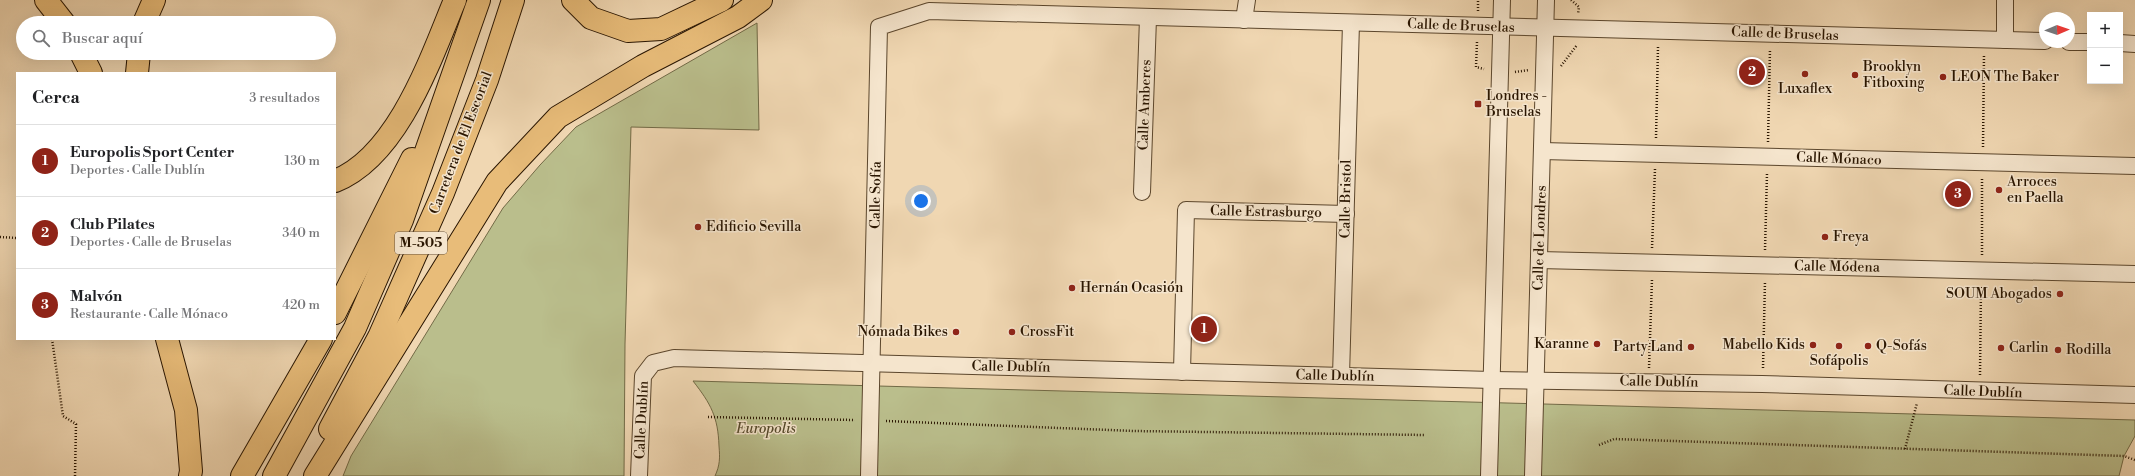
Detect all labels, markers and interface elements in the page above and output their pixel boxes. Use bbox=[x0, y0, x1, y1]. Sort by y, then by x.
north arrow bbox=[2039, 12, 2075, 48]
map controls bbox=[2087, 12, 2123, 84]
button: + bbox=[2087, 12, 2123, 48]
street label: Calle de Bruselas bbox=[1407, 15, 1515, 37]
search box bbox=[16, 16, 336, 60]
street label: Calle de Bruselas bbox=[1731, 23, 1839, 45]
icon: search bbox=[30, 27, 52, 49]
text: Buscar aquí bbox=[62, 29, 143, 48]
button: − bbox=[2087, 48, 2123, 84]
pin: 2 bbox=[1739, 57, 1765, 87]
place label: Brooklyn Fitboxing bbox=[1862, 58, 1925, 92]
street label: Calle Amberes bbox=[1134, 59, 1156, 151]
place label: LEON The Baker bbox=[1951, 68, 2059, 86]
street label: Carretera de El Escorial bbox=[425, 69, 497, 217]
marker: Luxaflex bbox=[1800, 69, 1810, 79]
marker: Brooklyn Fitboxing bbox=[1850, 70, 1860, 80]
marker: LEON The Baker bbox=[1938, 72, 1948, 82]
place label: Luxaflex bbox=[1778, 80, 1833, 98]
text: Cerca bbox=[32, 87, 80, 109]
place label: Londres - Bruselas bbox=[1485, 87, 1547, 121]
text: 3 resultados bbox=[249, 90, 320, 106]
marker: Londres - Bruselas bbox=[1473, 99, 1483, 109]
text: Europolis Sport Center bbox=[70, 143, 234, 162]
street label: Calle Mónaco bbox=[1796, 149, 1882, 169]
text: 1 bbox=[42, 153, 48, 169]
text: 130 m bbox=[285, 153, 320, 169]
street label: Calle Bristol bbox=[1336, 159, 1356, 239]
street label: Calle Sofía bbox=[866, 160, 886, 229]
text: Deportes · Calle Dublín bbox=[70, 162, 205, 178]
place label: Arroces en Paella bbox=[2006, 173, 2065, 207]
pin: 3 bbox=[1945, 179, 1971, 209]
street label: Calle de Londres bbox=[1529, 185, 1551, 291]
marker: Arroces en Paella bbox=[1994, 185, 2004, 195]
your location bbox=[911, 191, 931, 211]
street label: Calle Estrasburgo bbox=[1210, 202, 1322, 222]
text: Club Pilates bbox=[70, 215, 155, 234]
place label: Edificio Sevilla bbox=[706, 218, 802, 236]
marker: Edificio Sevilla bbox=[693, 222, 703, 232]
text: 2 bbox=[41, 225, 49, 241]
text: 340 m bbox=[282, 225, 320, 241]
place label: Freya bbox=[1833, 228, 1870, 246]
road number: M-505 bbox=[395, 232, 447, 254]
marker: Freya bbox=[1820, 232, 1830, 242]
text: Deportes · Calle de Bruselas bbox=[70, 234, 232, 250]
street label: Calle Módena bbox=[1794, 257, 1881, 277]
place label: Hernán Ocasión bbox=[1080, 279, 1184, 297]
marker: Hernán Ocasión bbox=[1067, 283, 1077, 293]
place label: SOUM Abogados bbox=[1946, 285, 2052, 303]
text: Malvón bbox=[70, 287, 122, 306]
marker: SOUM Abogados bbox=[2055, 289, 2065, 299]
text: 3 bbox=[41, 297, 49, 313]
text: 420 m bbox=[282, 297, 320, 313]
text: Restaurante · Calle Mónaco bbox=[70, 306, 228, 322]
pin: 1 bbox=[1191, 314, 1217, 344]
place label: Nómada Bikes bbox=[858, 323, 948, 341]
place label: CrossFit bbox=[1020, 323, 1074, 341]
marker: Nómada Bikes bbox=[951, 327, 961, 337]
marker: CrossFit bbox=[1007, 327, 1017, 337]
place label: Karanne bbox=[1534, 335, 1589, 353]
place label: Mabello Kids bbox=[1723, 336, 1805, 354]
place label: Q-Sofás bbox=[1876, 337, 1927, 355]
place label: Party Land bbox=[1613, 338, 1683, 356]
marker: Karanne bbox=[1592, 339, 1602, 349]
place label: Carlin bbox=[2009, 339, 2049, 357]
marker: Mabello Kids bbox=[1808, 340, 1818, 350]
marker: Sofápolis bbox=[1834, 341, 1844, 351]
marker: Q-Sofás bbox=[1863, 341, 1873, 351]
place label: Rodilla bbox=[2066, 341, 2112, 359]
marker: Party Land bbox=[1686, 342, 1696, 352]
marker: Carlin bbox=[1996, 343, 2006, 353]
marker: Rodilla bbox=[2053, 345, 2063, 355]
place label: Sofápolis bbox=[1810, 352, 1868, 370]
street label: Calle Dublín bbox=[971, 357, 1051, 377]
street label: Calle Dublín bbox=[1295, 366, 1375, 386]
street label: Calle Dublín bbox=[1619, 372, 1699, 392]
street label: Calle Dublín bbox=[631, 379, 653, 460]
street label: Calle Dublín bbox=[1943, 382, 2023, 402]
park label: Europolis bbox=[735, 420, 796, 438]

